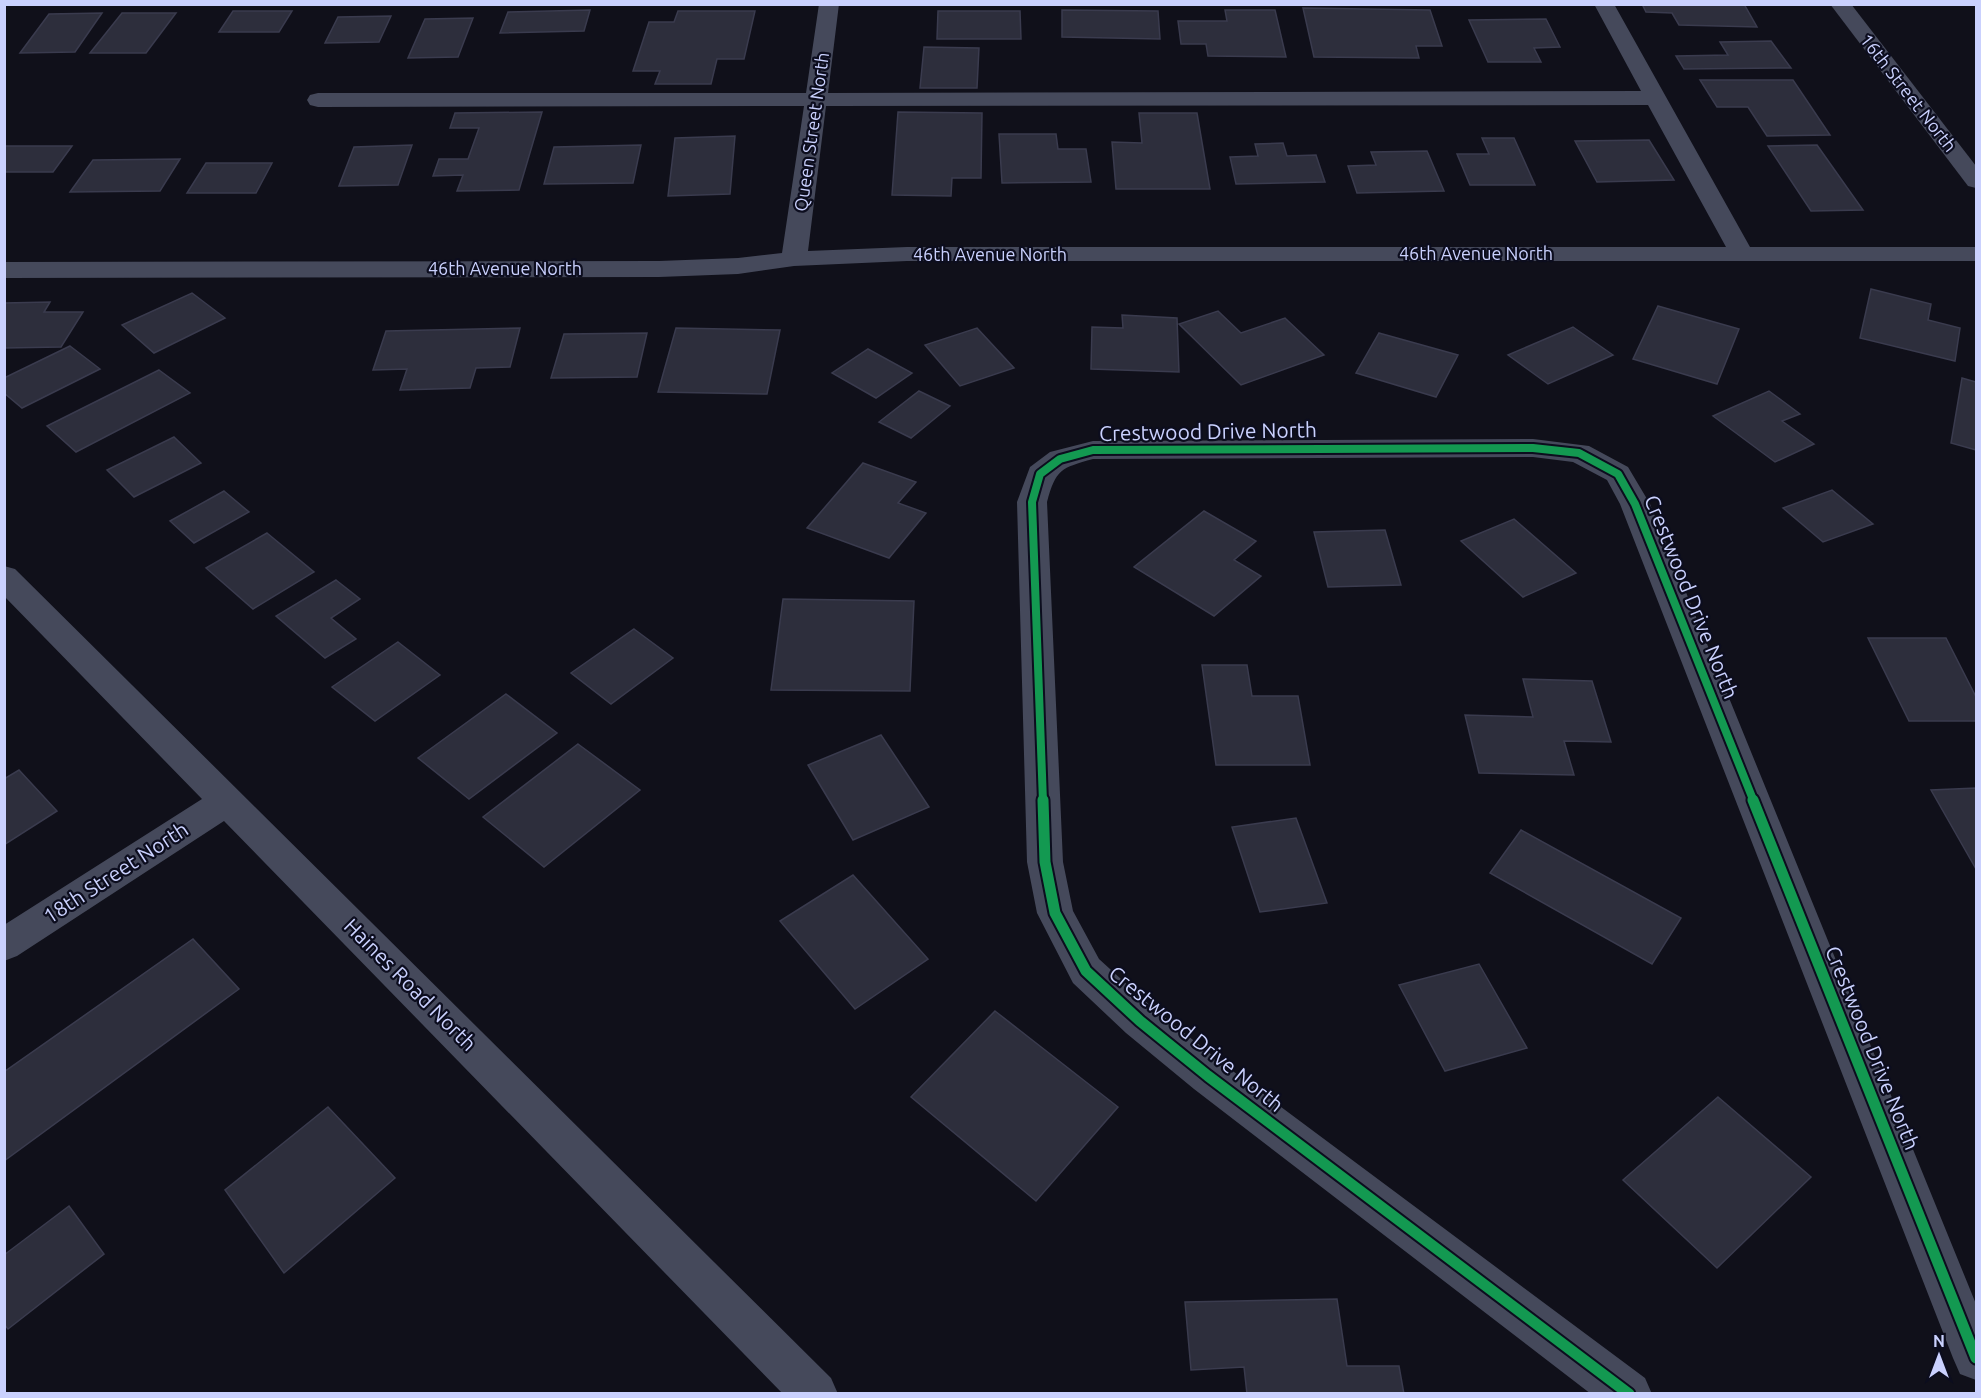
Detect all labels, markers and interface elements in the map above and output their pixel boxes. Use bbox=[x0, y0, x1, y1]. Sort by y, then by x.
street label: 16th Street North bbox=[1857, 30, 1961, 155]
street label: Queen Street North bbox=[790, 51, 833, 213]
street label: 46th Avenue North bbox=[1399, 243, 1553, 263]
street label: 46th Avenue North bbox=[913, 244, 1067, 264]
street label: 46th Avenue North bbox=[428, 258, 582, 278]
street label: Crestwood Drive North bbox=[1099, 417, 1317, 445]
street label: Crestwood Drive North bbox=[1640, 491, 1744, 702]
street label: 18th Street North bbox=[39, 816, 192, 928]
street label: Haines Road North bbox=[340, 913, 482, 1055]
street label: Crestwood Drive North bbox=[1821, 942, 1925, 1153]
street label: Crestwood Drive North bbox=[1104, 960, 1289, 1116]
north arrow bbox=[1909, 1326, 1969, 1386]
text: N bbox=[1933, 1332, 1945, 1350]

